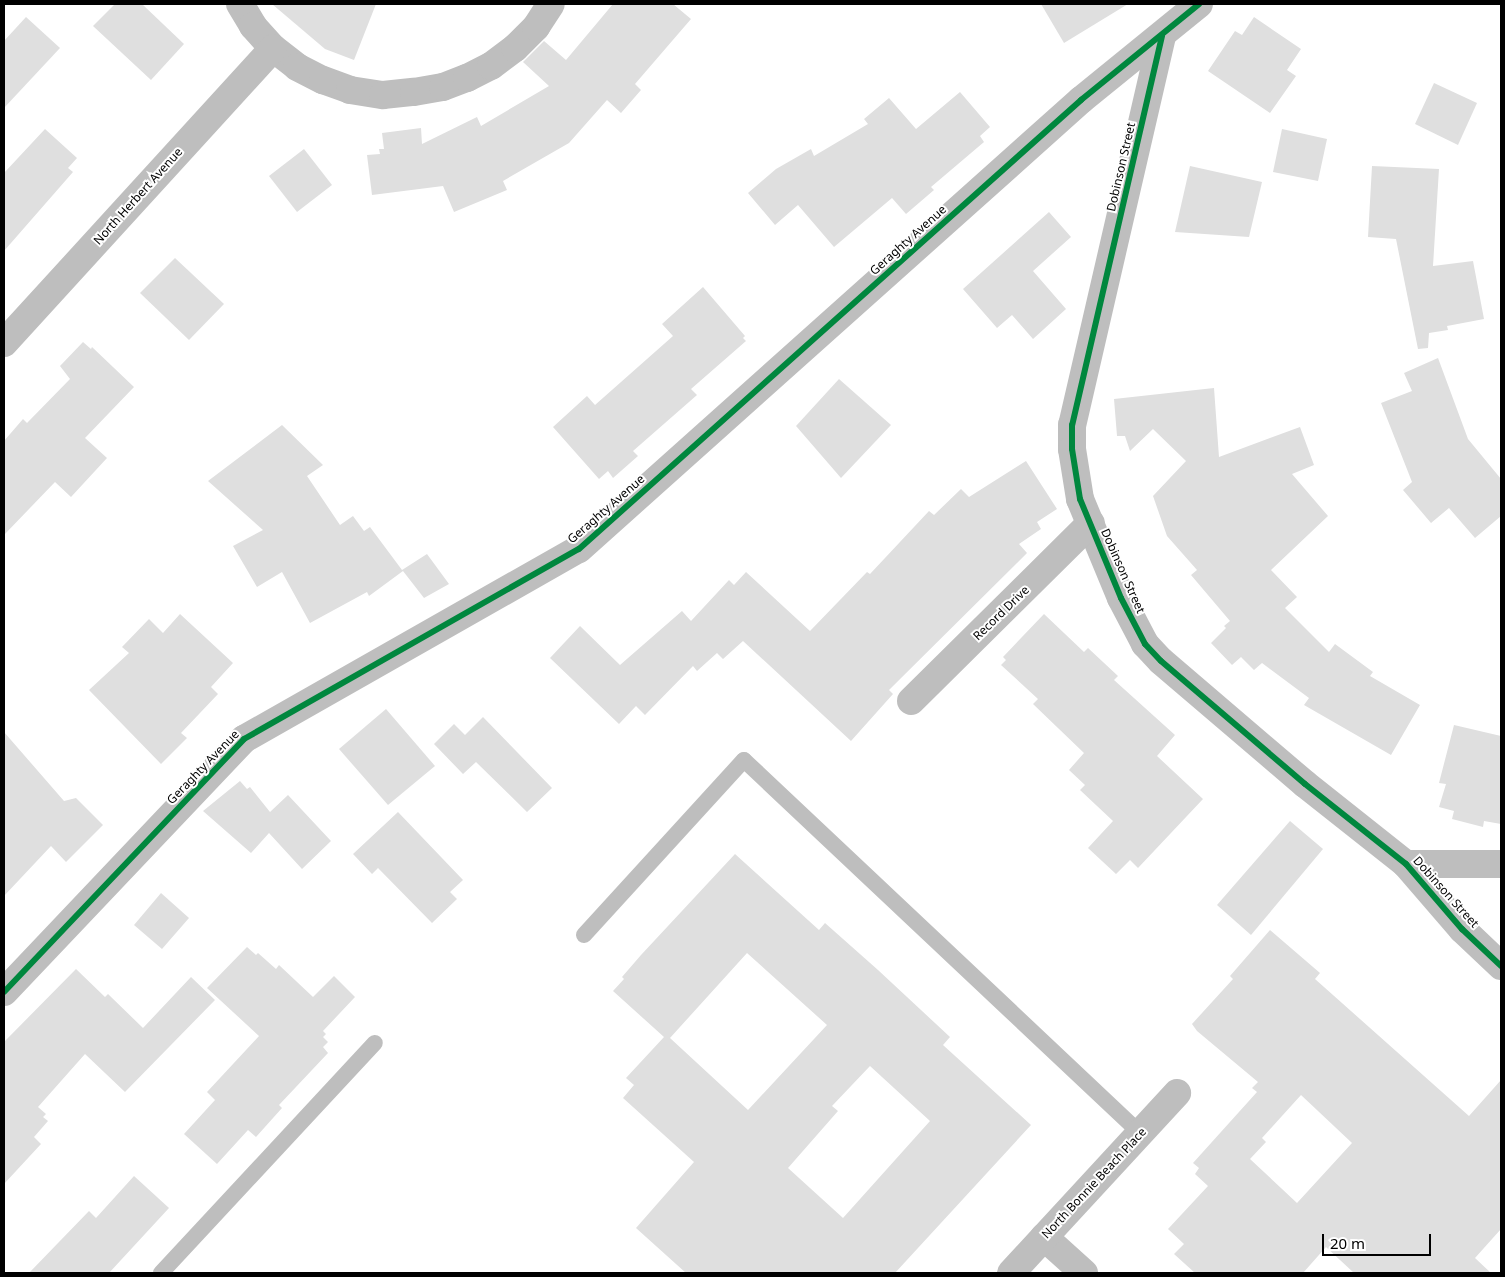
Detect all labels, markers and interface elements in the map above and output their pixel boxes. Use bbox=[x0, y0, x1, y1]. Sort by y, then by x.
street label: Dobinson Street bbox=[1104, 121, 1138, 213]
street label: North Herbert Avenue bbox=[91, 145, 185, 247]
street label: Geraghty Avenue bbox=[867, 202, 949, 278]
street label: Geraghty Avenue bbox=[565, 472, 647, 546]
street label: Dobinson Street bbox=[1098, 527, 1148, 615]
street label: Record Drive bbox=[970, 583, 1032, 643]
street label: Geraghty Avenue bbox=[164, 727, 242, 807]
street label: Dobinson Street bbox=[1410, 853, 1482, 931]
street label: North Bonnie Beach Place bbox=[1039, 1125, 1149, 1241]
scale bar bbox=[1325, 1224, 1434, 1256]
text: 20 m bbox=[1330, 1233, 1365, 1253]

